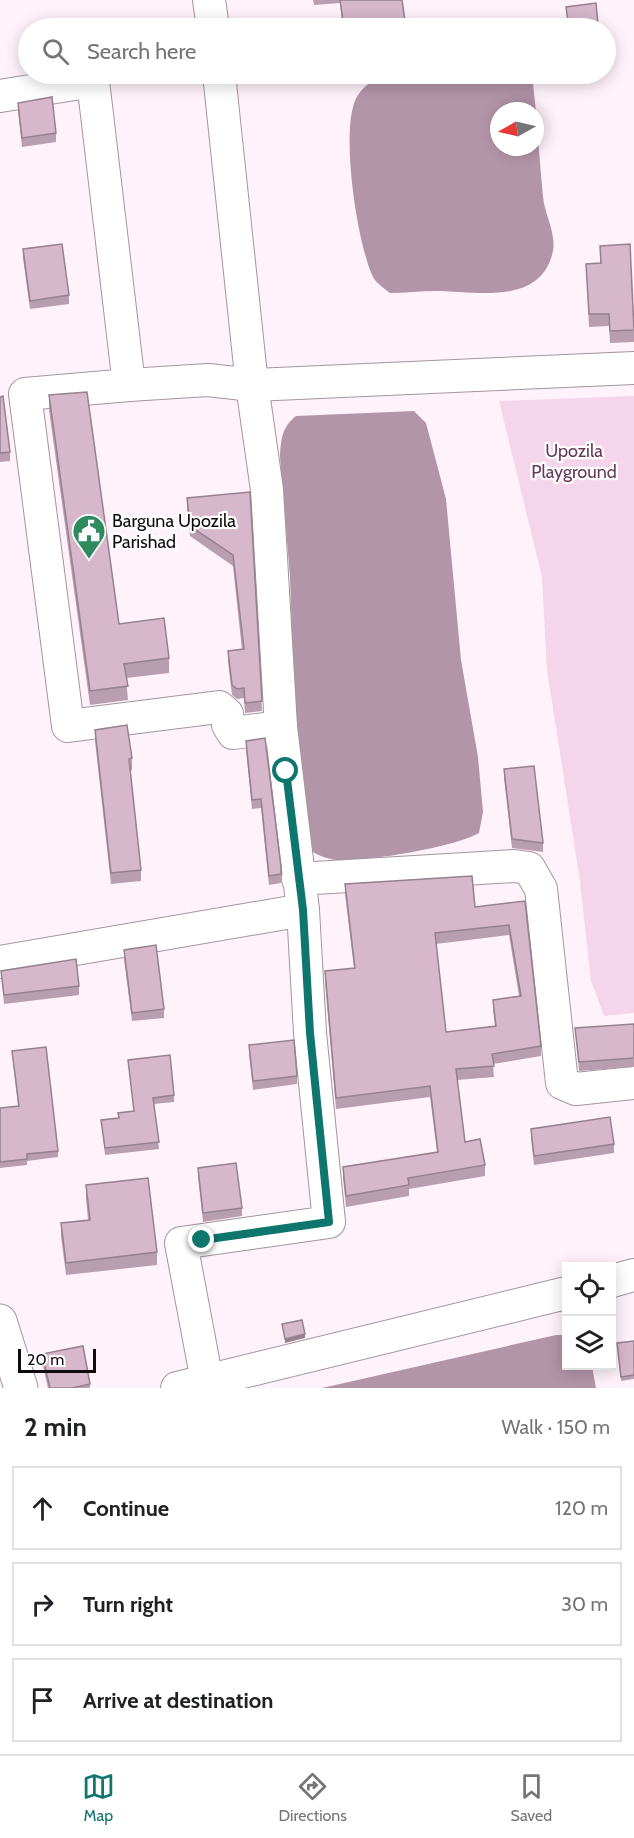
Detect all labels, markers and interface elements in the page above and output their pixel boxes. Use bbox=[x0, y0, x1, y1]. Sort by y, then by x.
search box bbox=[18, 18, 616, 84]
icon: search bbox=[39, 35, 72, 68]
text: Search here bbox=[87, 38, 196, 65]
north arrow bbox=[490, 102, 544, 156]
park label: Upozila Playground bbox=[531, 440, 617, 483]
place label: Barguna Upozila Parishad bbox=[112, 510, 236, 553]
public building icon: Barguna Upozila Parishad bbox=[71, 513, 107, 560]
route start bbox=[272, 757, 298, 783]
route end bbox=[188, 1226, 214, 1252]
map controls bbox=[562, 1262, 616, 1370]
button: locate bbox=[562, 1262, 616, 1316]
button: layers bbox=[562, 1316, 616, 1370]
scale bar bbox=[18, 1346, 96, 1374]
text: 20 m bbox=[27, 1350, 64, 1369]
text: 2 min bbox=[24, 1411, 87, 1443]
text: Walk · 150 m bbox=[502, 1415, 610, 1439]
icon: ahead bbox=[26, 1492, 59, 1525]
text: Continue bbox=[83, 1495, 169, 1522]
text: 120 m bbox=[555, 1496, 608, 1520]
icon: right bbox=[26, 1588, 59, 1621]
text: Turn right bbox=[83, 1591, 173, 1618]
text: 30 m bbox=[561, 1592, 608, 1616]
icon: arrive bbox=[26, 1684, 59, 1717]
text: Arrive at destination bbox=[83, 1687, 273, 1714]
tab: Map bbox=[82, 1770, 115, 1825]
tab: Directions bbox=[279, 1770, 347, 1825]
tab: Saved bbox=[511, 1770, 552, 1825]

